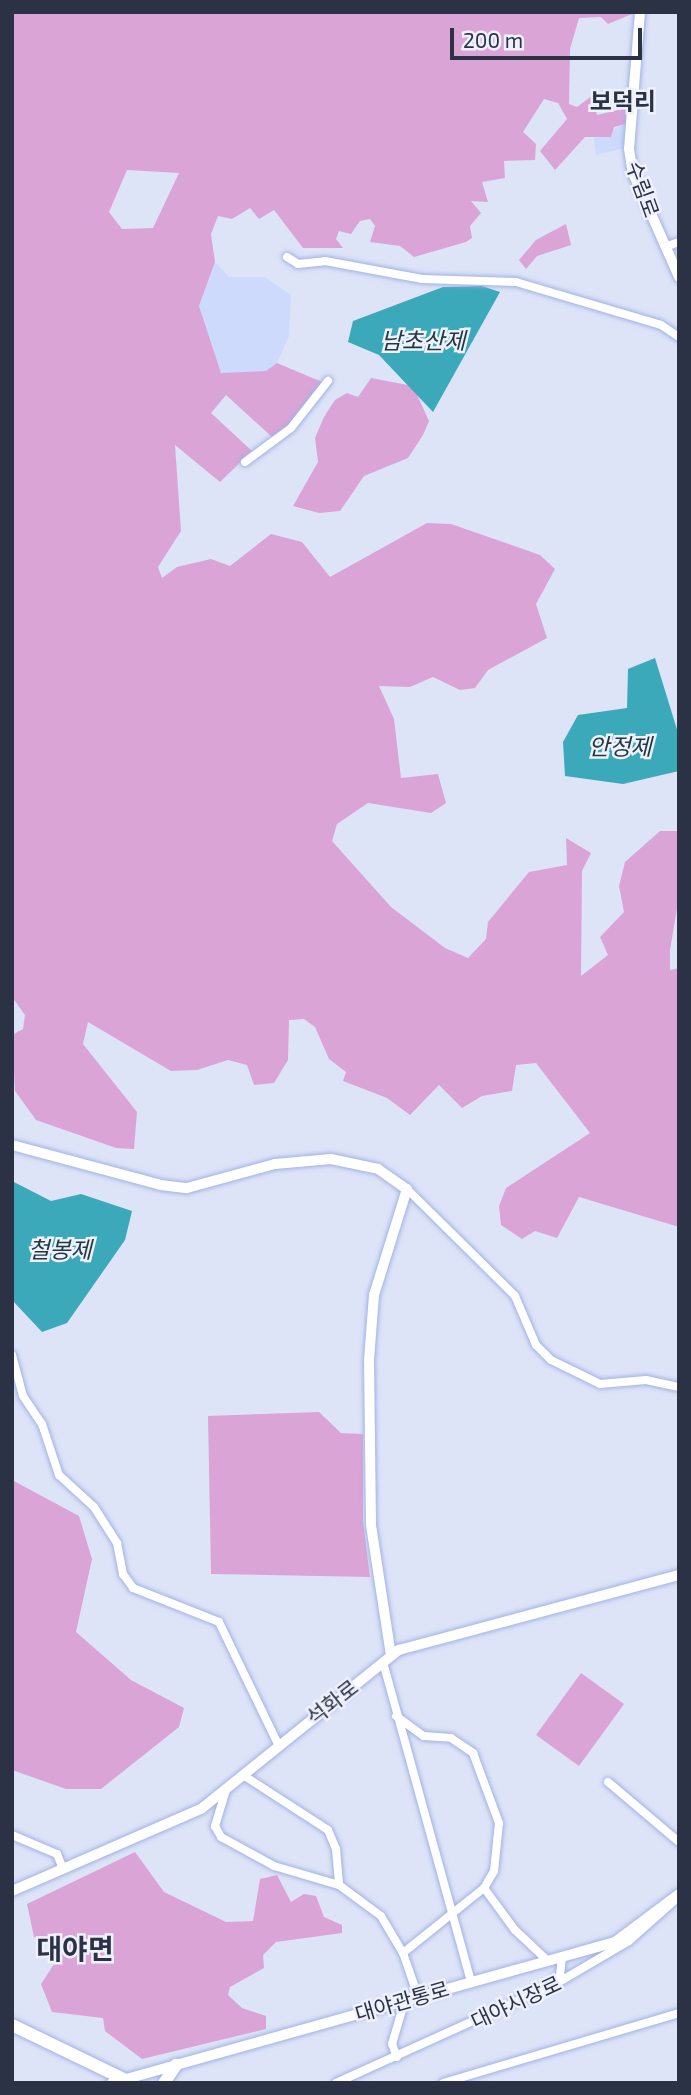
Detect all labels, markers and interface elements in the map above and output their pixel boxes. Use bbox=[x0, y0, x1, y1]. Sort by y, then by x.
scale bar bbox=[453, 14, 646, 58]
text: 200 m bbox=[463, 27, 523, 52]
district label: 보덕리 bbox=[590, 87, 656, 115]
street label: 수림로 bbox=[621, 157, 665, 221]
water label: 남초산제 bbox=[381, 326, 465, 354]
water label: 안정제 bbox=[588, 732, 652, 760]
water label: 철봉제 bbox=[28, 1235, 92, 1263]
street label: 석화로 bbox=[301, 1674, 363, 1730]
district label: 대야면 bbox=[36, 1931, 114, 1965]
street label: 대야시장로 bbox=[467, 1970, 565, 2034]
street label: 대야관통로 bbox=[352, 1976, 452, 2026]

